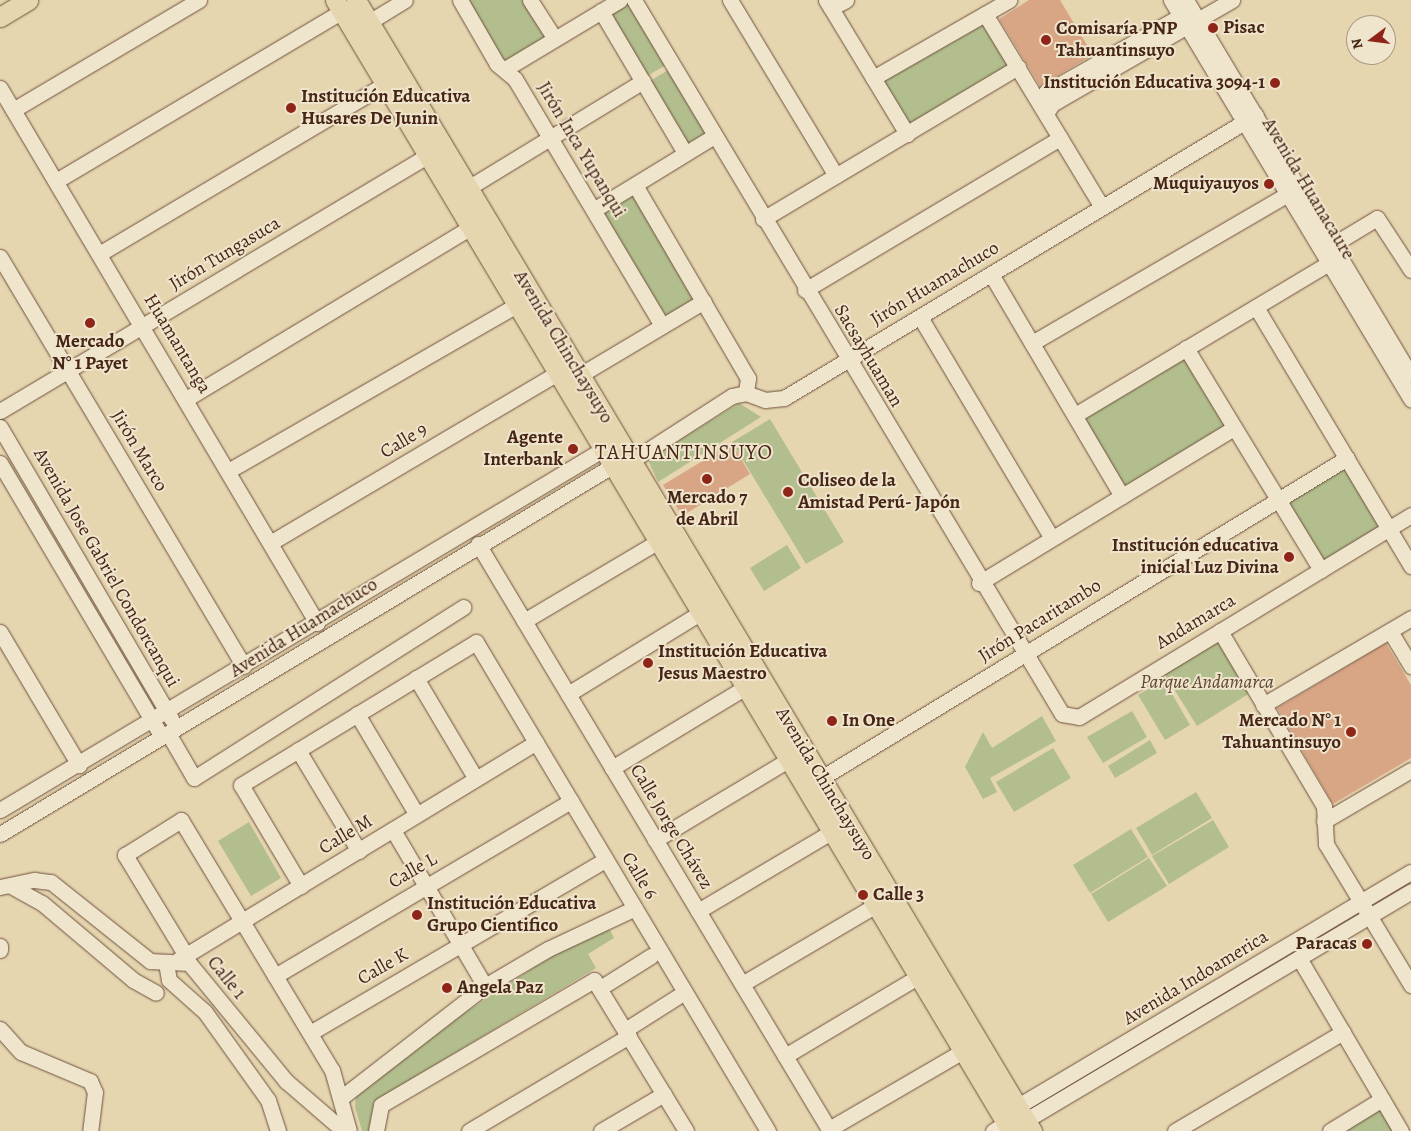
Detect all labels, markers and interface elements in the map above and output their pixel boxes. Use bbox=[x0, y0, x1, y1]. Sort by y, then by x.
north arrow bbox=[1346, 15, 1396, 65]
place label: Pisac bbox=[1223, 17, 1265, 39]
place label: Comisaría PNP Tahuantinsuyo bbox=[1056, 18, 1177, 62]
marker: Pisac bbox=[1207, 22, 1219, 34]
marker: Comisaría PNP Tahuantinsuyo bbox=[1040, 34, 1052, 46]
text: N bbox=[1346, 36, 1367, 51]
place label: Institución Educativa 3094-1 bbox=[1043, 72, 1265, 94]
marker: Institución Educativa 3094-1 bbox=[1269, 77, 1281, 89]
street label: Jirón Inca Yupanqui bbox=[532, 78, 630, 222]
place label: Institución Educativa Husares De Junin bbox=[301, 86, 470, 130]
marker: Institución Educativa Husares De Junin bbox=[285, 102, 297, 114]
street label: Avenida Huanacaure bbox=[1257, 114, 1359, 264]
place label: Muquiyauyos bbox=[1153, 173, 1259, 195]
marker: Muquiyauyos bbox=[1263, 178, 1275, 190]
street label: Jirón Tungasuca bbox=[165, 212, 285, 296]
street label: Jirón Huamachuco bbox=[867, 237, 1003, 331]
street label: Avenida Chinchaysuyo bbox=[508, 266, 618, 428]
street label: Huamantanga bbox=[138, 290, 216, 398]
street label: Sacsayhuaman bbox=[828, 301, 908, 411]
marker: Mercado N° 1 Payet bbox=[84, 317, 96, 329]
place label: Mercado N° 1 Payet bbox=[52, 331, 128, 375]
street label: Jirón Marco bbox=[106, 406, 172, 496]
street label: Calle 9 bbox=[376, 418, 432, 464]
place label: Agente Interbank bbox=[483, 427, 563, 471]
district label: TAHUANTINSUYO bbox=[593, 439, 775, 465]
marker: Agente Interbank bbox=[567, 443, 579, 455]
street label: Avenida Jose Gabriel Condorcanqui bbox=[28, 445, 184, 691]
place label: Coliseo de la Amistad Perú- Japón bbox=[798, 470, 961, 514]
marker: Mercado 7 de Abril bbox=[701, 473, 713, 485]
marker: Coliseo de la Amistad Perú- Japón bbox=[782, 486, 794, 498]
place label: Mercado 7 de Abril bbox=[667, 487, 747, 531]
place label: Institución educativa inicial Luz Divina bbox=[1112, 535, 1279, 579]
marker: Institución educativa inicial Luz Divina bbox=[1283, 551, 1295, 563]
street label: Avenida Huamachuco bbox=[226, 573, 382, 683]
street label: Jirón Pacaritambo bbox=[974, 574, 1106, 668]
street label: Andamarca bbox=[1152, 589, 1240, 655]
place label: Institución Educativa Jesus Maestro bbox=[658, 641, 827, 685]
marker: Institución Educativa Jesus Maestro bbox=[642, 657, 654, 669]
park label: Parque Andamarca bbox=[1140, 672, 1274, 694]
street label: Avenida Chinchaysuyo bbox=[770, 703, 880, 865]
place label: In One bbox=[842, 710, 895, 732]
place label: Mercado N° 1 Tahuantinsuyo bbox=[1222, 710, 1341, 754]
marker: In One bbox=[826, 715, 838, 727]
marker: Mercado N° 1 Tahuantinsuyo bbox=[1345, 726, 1357, 738]
street label: Calle Jorge Chávez bbox=[625, 760, 717, 894]
street label: Calle M bbox=[315, 810, 377, 860]
street label: Calle L bbox=[385, 848, 441, 894]
street label: Calle 6 bbox=[616, 848, 662, 904]
place label: Calle 3 bbox=[873, 884, 924, 906]
marker: Calle 3 bbox=[857, 889, 869, 901]
place label: Institución Educativa Grupo Cientifico bbox=[427, 893, 596, 937]
marker: Institución Educativa Grupo Cientifico bbox=[411, 909, 423, 921]
street label: Avenida Indoamerica bbox=[1119, 926, 1273, 1030]
place label: Paracas bbox=[1296, 933, 1357, 955]
marker: Paracas bbox=[1361, 938, 1373, 950]
street label: Calle K bbox=[354, 944, 412, 990]
street label: Calle 1 bbox=[202, 952, 250, 1004]
place label: Angela Paz bbox=[457, 977, 543, 999]
marker: Angela Paz bbox=[441, 982, 453, 994]

